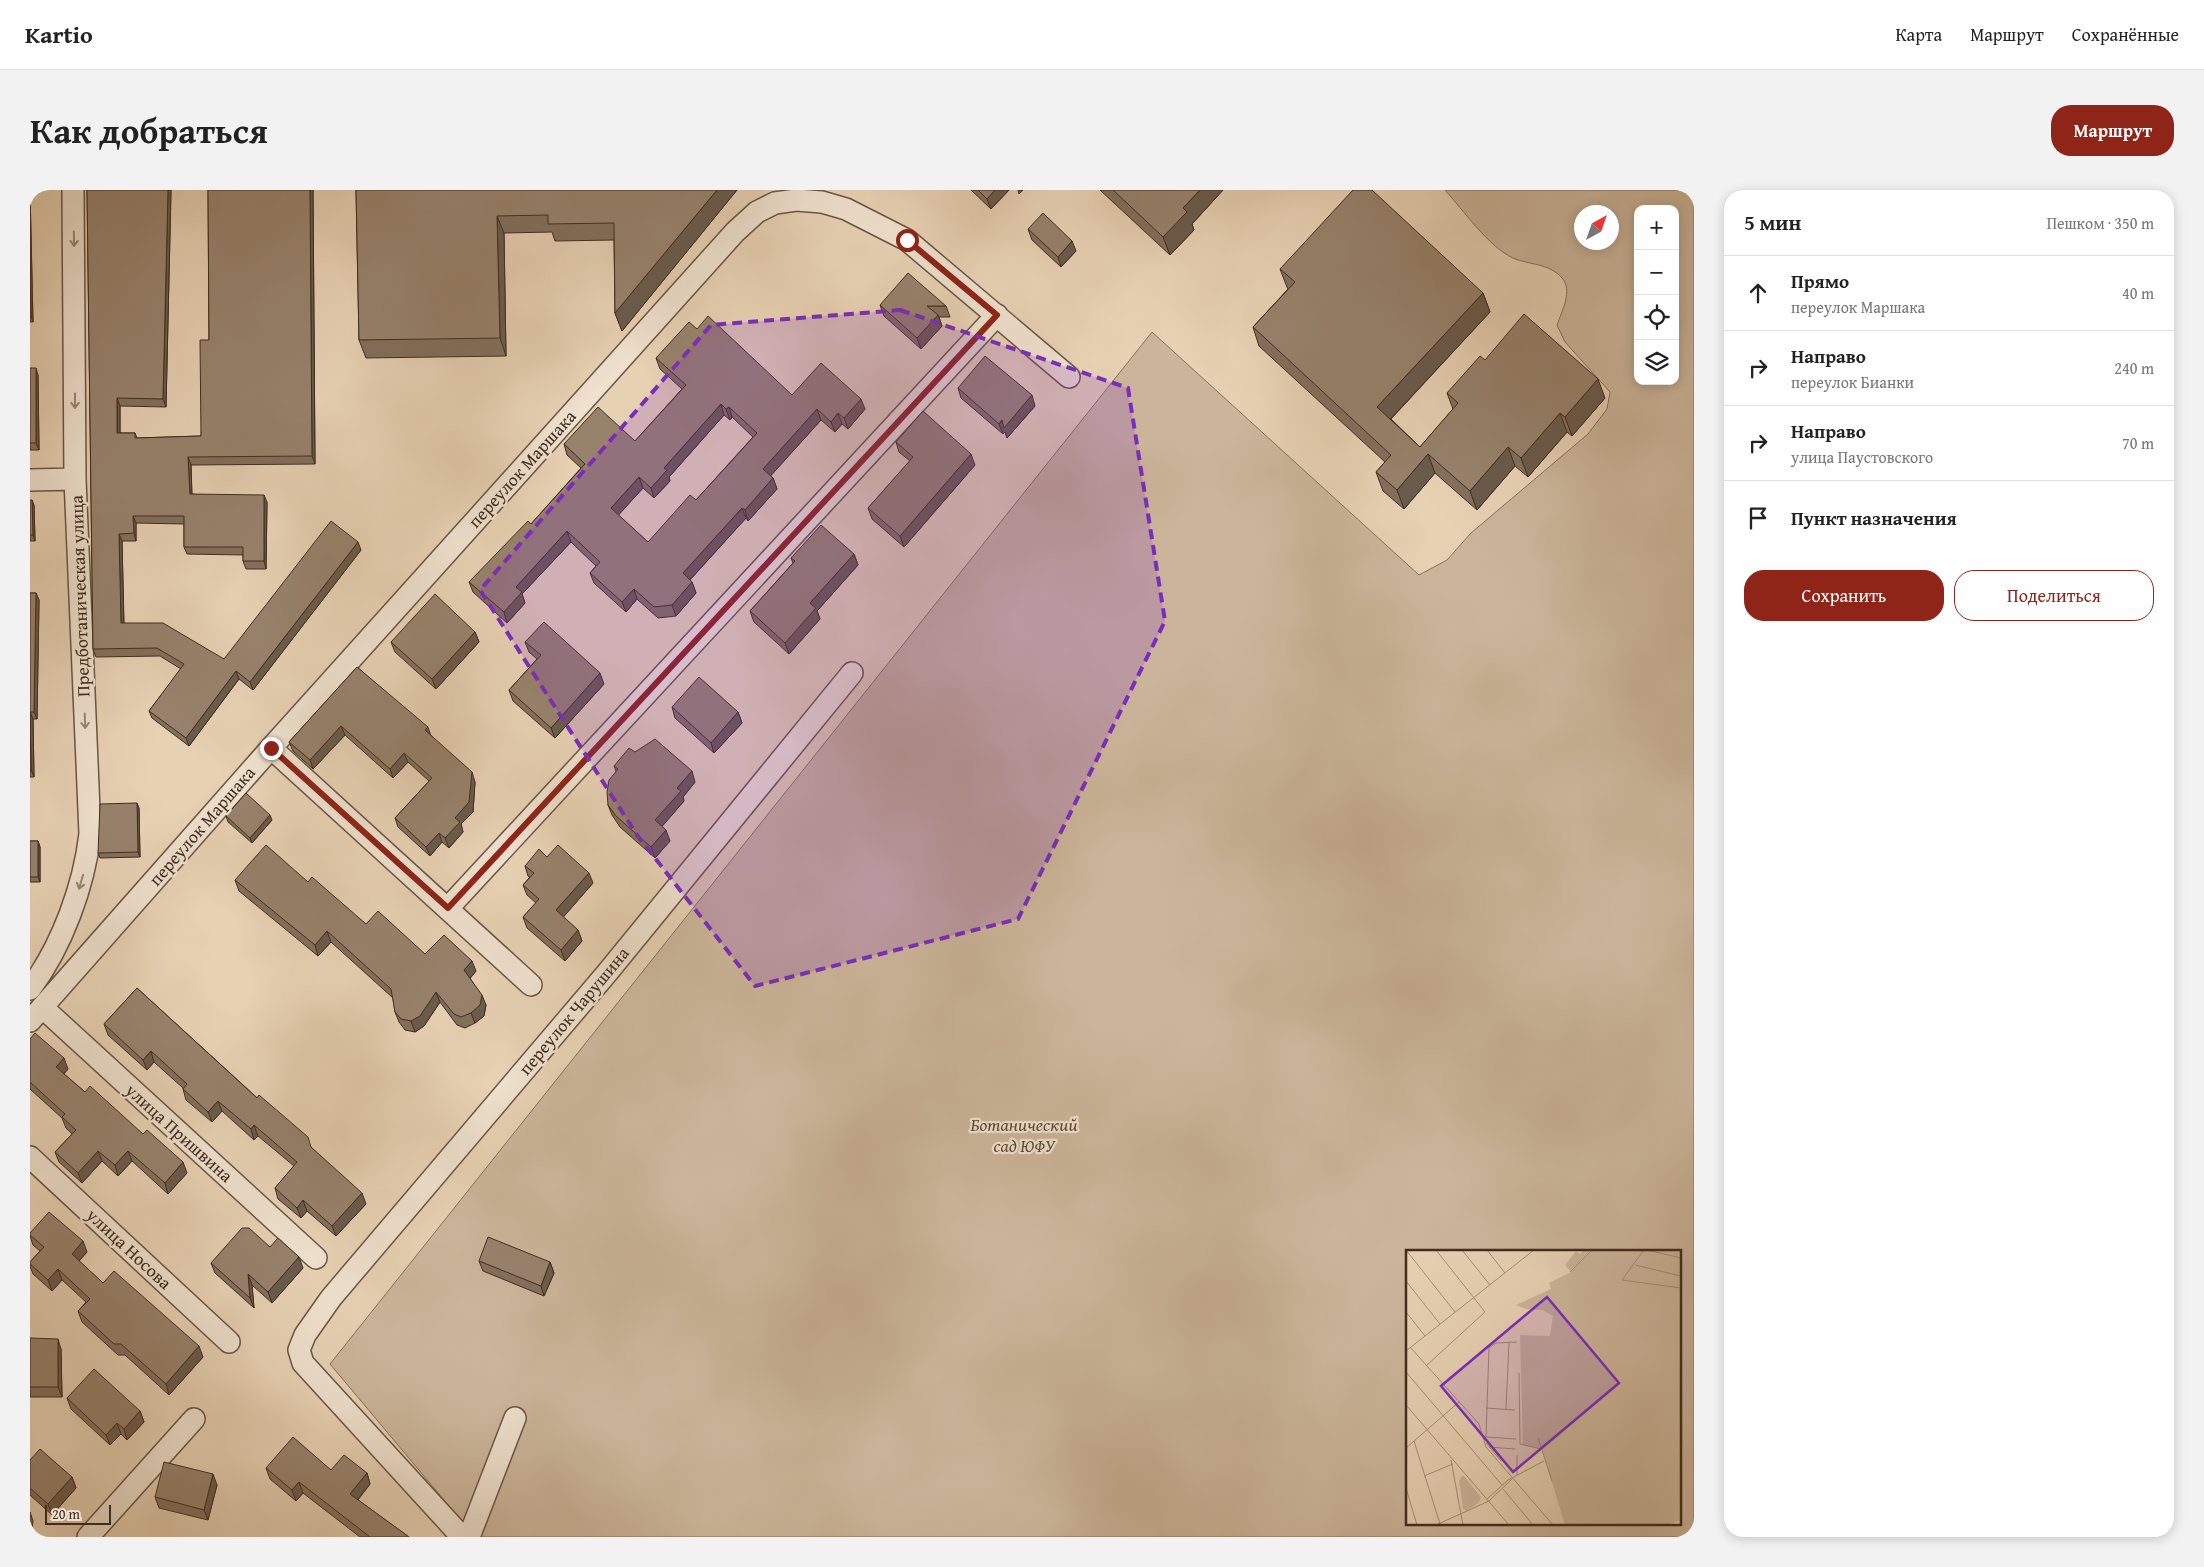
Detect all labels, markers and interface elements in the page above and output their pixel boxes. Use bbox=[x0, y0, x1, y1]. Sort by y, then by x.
text: Kartio bbox=[25, 17, 93, 52]
text: Карта bbox=[1896, 21, 1942, 48]
text: Маршрут bbox=[1970, 21, 2044, 48]
text: Сохранённые bbox=[2072, 21, 2179, 48]
text: Как добраться bbox=[30, 105, 268, 156]
button: Маршрут bbox=[2051, 105, 2174, 156]
north arrow bbox=[1574, 205, 1619, 250]
map controls bbox=[1634, 205, 1679, 385]
button: + bbox=[1634, 205, 1679, 250]
text: 5 мин bbox=[1744, 207, 1801, 238]
text: Пешком · 350 m bbox=[2047, 211, 2154, 235]
route start bbox=[896, 229, 919, 252]
one-way arrow bbox=[69, 230, 79, 246]
button: − bbox=[1634, 250, 1679, 295]
text: Прямо bbox=[1791, 267, 1849, 295]
icon: ahead bbox=[1744, 279, 1772, 307]
text: 40 m bbox=[2122, 281, 2154, 305]
button: locate bbox=[1634, 295, 1679, 340]
text: переулок Маршака bbox=[1791, 295, 1925, 319]
button: layers bbox=[1634, 340, 1679, 385]
text: Направо bbox=[1791, 342, 1866, 370]
icon: right bbox=[1744, 354, 1772, 382]
text: 240 m bbox=[2114, 356, 2154, 380]
text: переулок Бианки bbox=[1791, 370, 1914, 394]
one-way arrow bbox=[70, 392, 80, 409]
street label: переулок Маршака bbox=[461, 403, 582, 534]
text: Направо bbox=[1791, 417, 1866, 445]
icon: right bbox=[1744, 429, 1772, 457]
text: 70 m bbox=[2122, 431, 2154, 455]
text: улица Паустовского bbox=[1791, 445, 1933, 469]
street label: Предботаническая улица bbox=[62, 494, 97, 697]
icon: arrive bbox=[1744, 504, 1772, 532]
text: Пункт назначения bbox=[1791, 504, 1957, 532]
button: Сохранить bbox=[1744, 570, 1944, 621]
button: Поделиться bbox=[1954, 570, 2154, 621]
one-way arrow bbox=[80, 712, 90, 729]
route end bbox=[260, 737, 283, 760]
street label: переулок Маршака bbox=[142, 760, 262, 892]
one-way arrow bbox=[75, 874, 85, 890]
street label: переулок Чарушина bbox=[512, 940, 636, 1081]
street label: улица Пришвина bbox=[119, 1076, 239, 1189]
park label: Ботанический сад ЮФУ bbox=[970, 1111, 1078, 1159]
street label: улица Носова bbox=[80, 1201, 178, 1296]
inset map bbox=[1406, 1250, 1682, 1524]
scale bar bbox=[45, 1502, 111, 1525]
text: 20 m bbox=[52, 1504, 80, 1524]

